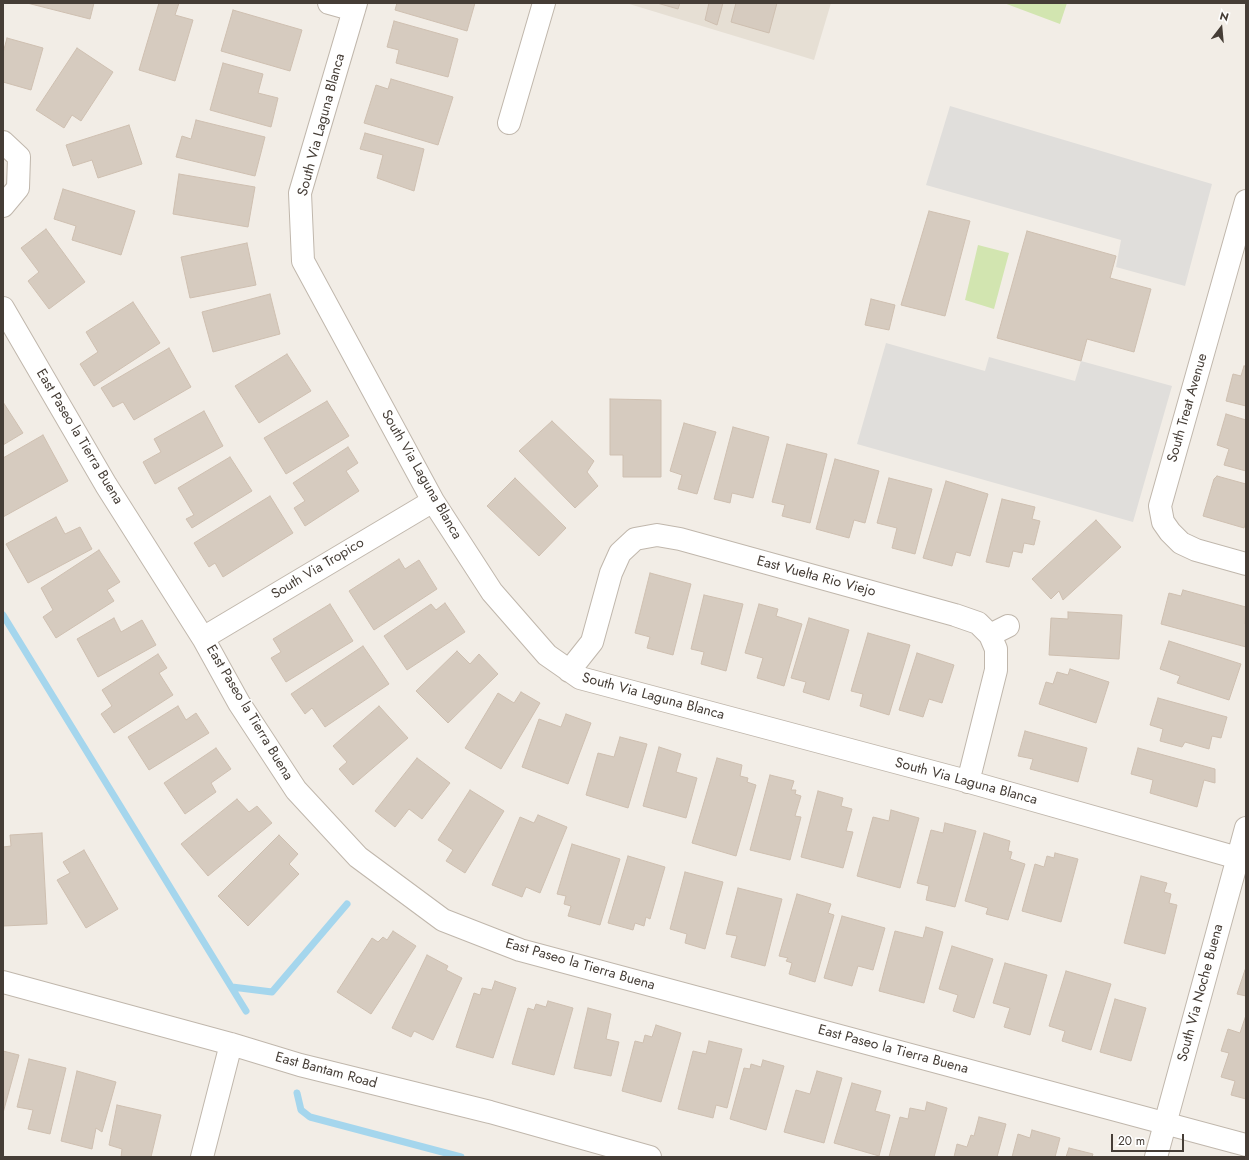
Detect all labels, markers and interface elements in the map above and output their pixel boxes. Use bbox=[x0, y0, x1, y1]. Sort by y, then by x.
north arrow bbox=[1201, 8, 1241, 48]
text: N bbox=[1218, 8, 1231, 25]
street label: South Via Laguna Blanca bbox=[295, 52, 349, 198]
street label: South Treat Avenue bbox=[1164, 352, 1212, 464]
street label: East Paseo la Tierra Buena bbox=[32, 366, 126, 508]
street label: South Via Laguna Blanca bbox=[377, 407, 465, 543]
street label: South Via Tropico bbox=[269, 535, 367, 603]
street label: East Vuelta Rio Viejo bbox=[755, 553, 877, 601]
street label: East Paseo la Tierra Buena bbox=[202, 642, 296, 784]
street label: South Via Laguna Blanca bbox=[580, 670, 726, 724]
street label: South Via Laguna Blanca bbox=[893, 755, 1039, 809]
street label: South Via Noche Buena bbox=[1175, 922, 1227, 1064]
street label: East Paseo la Tierra Buena bbox=[503, 936, 657, 994]
street label: East Paseo la Tierra Buena bbox=[816, 1022, 970, 1078]
street label: East Bantam Road bbox=[273, 1049, 379, 1093]
scale bar bbox=[1113, 1126, 1186, 1152]
text: 20 m bbox=[1118, 1132, 1145, 1150]

